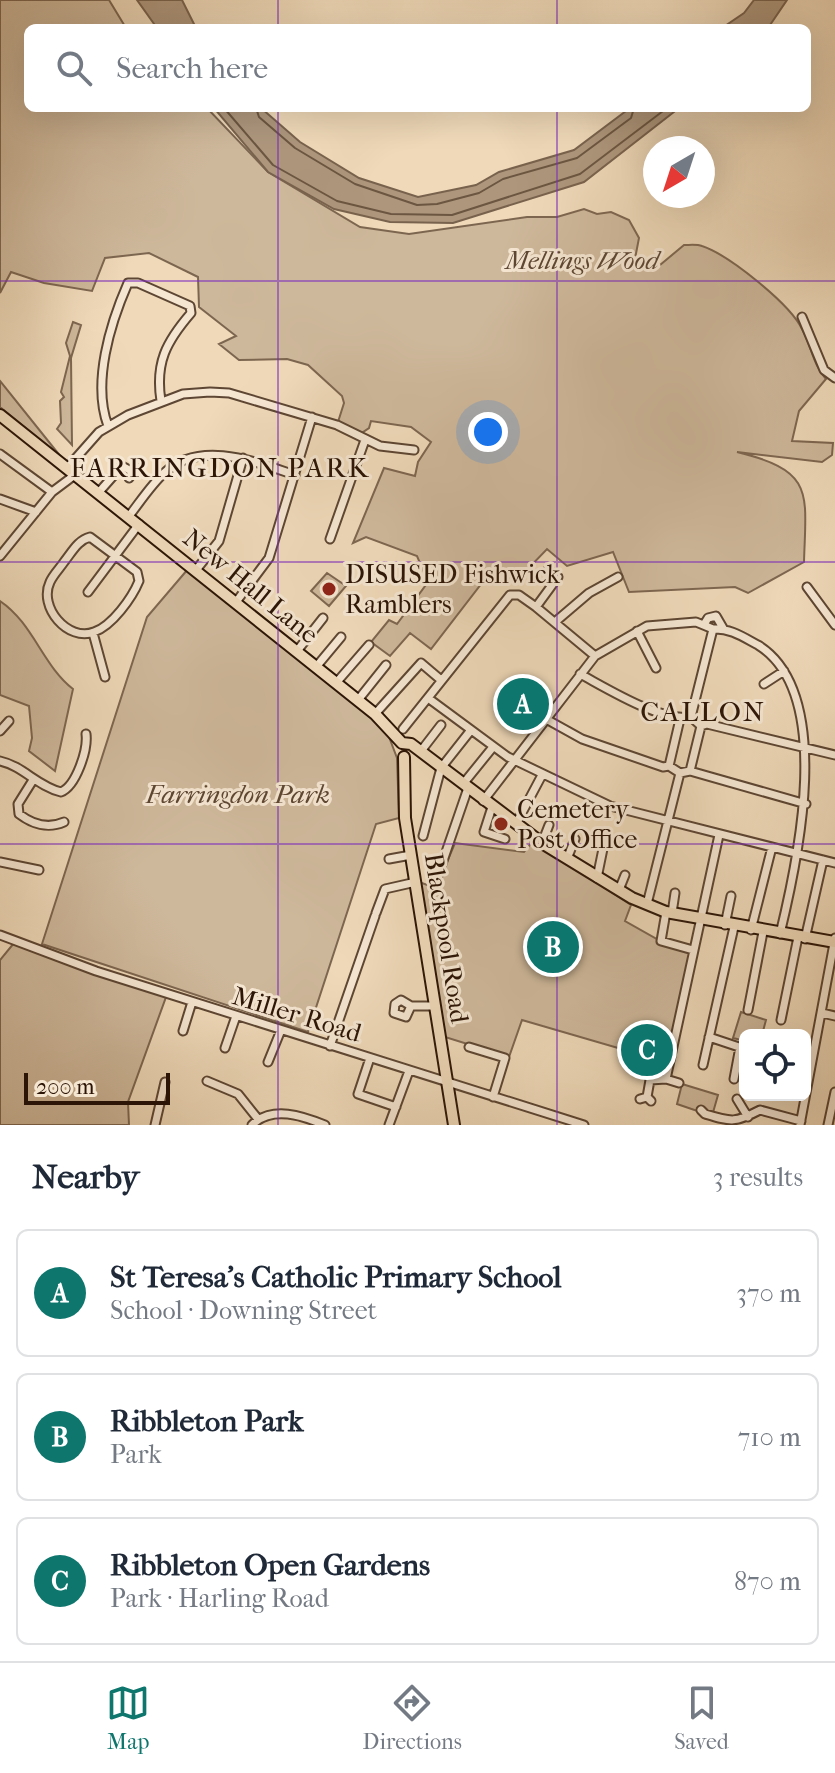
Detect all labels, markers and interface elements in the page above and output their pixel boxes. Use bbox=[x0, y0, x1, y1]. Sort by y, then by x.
search box bbox=[24, 24, 811, 112]
icon: search bbox=[52, 46, 96, 90]
text: Search here bbox=[116, 51, 268, 86]
north arrow bbox=[643, 136, 715, 208]
park label: Mellings Wood bbox=[503, 245, 662, 276]
your location bbox=[468, 412, 508, 452]
district label: FARRINGDON PARK bbox=[70, 451, 370, 484]
street label: New Hall Lane bbox=[177, 522, 325, 650]
place label: DISUSED Fishwick Ramblers bbox=[345, 559, 560, 620]
marker: DISUSED Fishwick Ramblers bbox=[320, 580, 338, 598]
pin: A bbox=[497, 674, 549, 734]
district label: CALLON bbox=[640, 695, 766, 728]
park label: Farringdon Park bbox=[145, 779, 330, 810]
place label: Cemetery Post Office bbox=[517, 794, 638, 855]
marker: Cemetery Post Office bbox=[492, 815, 510, 833]
street label: Blackpool Road bbox=[418, 851, 475, 1026]
pin: B bbox=[527, 917, 579, 977]
street label: Miller Road bbox=[229, 980, 366, 1049]
pin: C bbox=[621, 1020, 673, 1080]
map controls bbox=[739, 1029, 811, 1101]
button: locate bbox=[739, 1029, 811, 1101]
scale bar bbox=[24, 1069, 170, 1105]
text: 200 m bbox=[36, 1074, 95, 1100]
text: Nearby bbox=[32, 1157, 139, 1197]
text: 3 results bbox=[713, 1162, 803, 1193]
text: St Teresa's Catholic Primary School bbox=[110, 1260, 562, 1295]
text: A bbox=[52, 1278, 68, 1309]
text: 370 m bbox=[736, 1278, 801, 1309]
text: School · Downing Street bbox=[110, 1295, 377, 1326]
text: Ribbleton Park bbox=[110, 1404, 304, 1439]
text: B bbox=[52, 1422, 68, 1453]
text: 710 m bbox=[738, 1422, 801, 1453]
text: Park bbox=[110, 1439, 162, 1470]
text: Ribbleton Open Gardens bbox=[110, 1548, 430, 1583]
text: C bbox=[51, 1566, 69, 1597]
text: 870 m bbox=[734, 1566, 801, 1597]
text: Park · Harling Road bbox=[110, 1583, 329, 1614]
tab: Map bbox=[106, 1681, 150, 1755]
tab: Directions bbox=[363, 1681, 462, 1755]
tab: Saved bbox=[674, 1681, 729, 1755]

